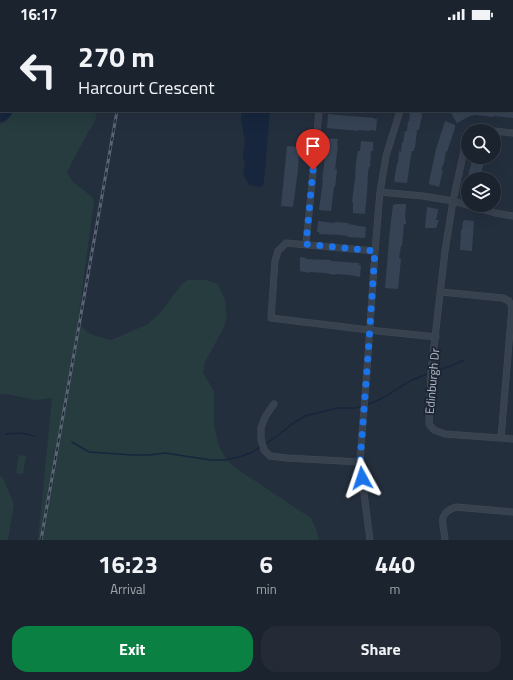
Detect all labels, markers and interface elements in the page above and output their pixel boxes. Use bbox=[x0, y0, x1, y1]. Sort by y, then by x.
text: 16:17 bbox=[20, 3, 57, 26]
text: 270 m bbox=[78, 35, 155, 78]
icon: left bbox=[12, 44, 64, 96]
text: Harcourt Crescent bbox=[78, 74, 215, 101]
map controls bbox=[461, 124, 501, 212]
button: search bbox=[461, 124, 501, 164]
pin bbox=[296, 129, 330, 170]
icon: arrive bbox=[302, 135, 324, 157]
button: layers bbox=[461, 172, 501, 212]
street label: Edinburgh Dr bbox=[420, 347, 444, 415]
position arrow bbox=[341, 457, 383, 499]
text: 16:23 bbox=[98, 546, 158, 582]
text: 6 bbox=[260, 546, 273, 582]
text: 440 bbox=[375, 546, 415, 582]
text: Arrival bbox=[110, 579, 146, 599]
text: min bbox=[256, 579, 277, 599]
text: m bbox=[389, 579, 400, 599]
button: Exit bbox=[12, 626, 253, 672]
button: Share bbox=[261, 626, 501, 672]

